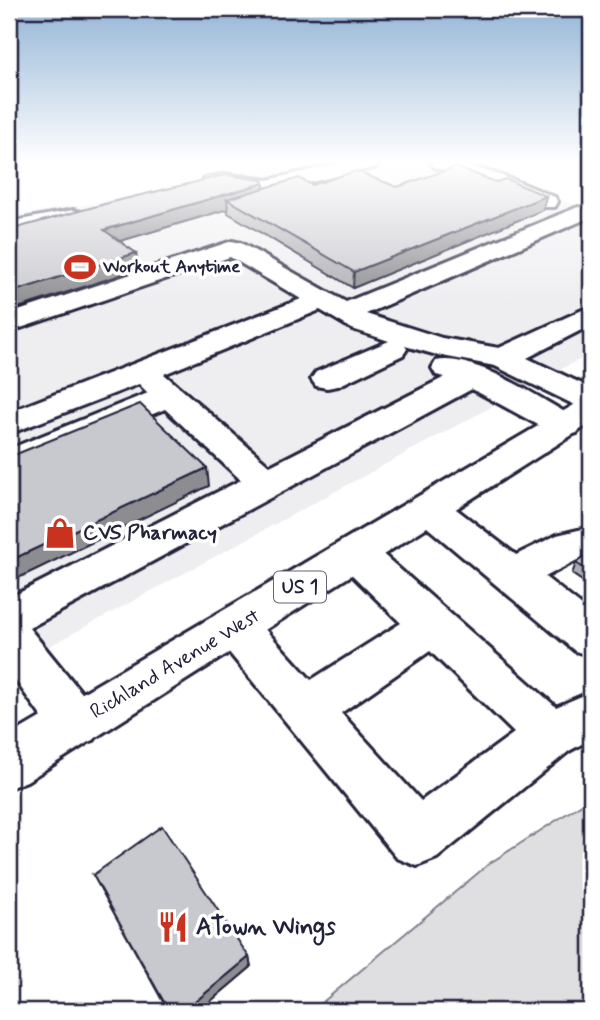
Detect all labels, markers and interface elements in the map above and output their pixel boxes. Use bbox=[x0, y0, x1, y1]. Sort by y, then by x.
sports icon: Workout Anytime bbox=[63, 250, 97, 284]
place label: Workout Anytime bbox=[102, 255, 240, 279]
shop icon: CVS Pharmacy bbox=[43, 516, 77, 550]
place label: CVS Pharmacy bbox=[83, 519, 217, 547]
road number: US 1 bbox=[274, 572, 326, 602]
street label: Richland Avenue West bbox=[85, 602, 266, 726]
restaurant icon: ATown Wings bbox=[156, 910, 190, 944]
place label: ATown Wings bbox=[196, 912, 336, 946]

